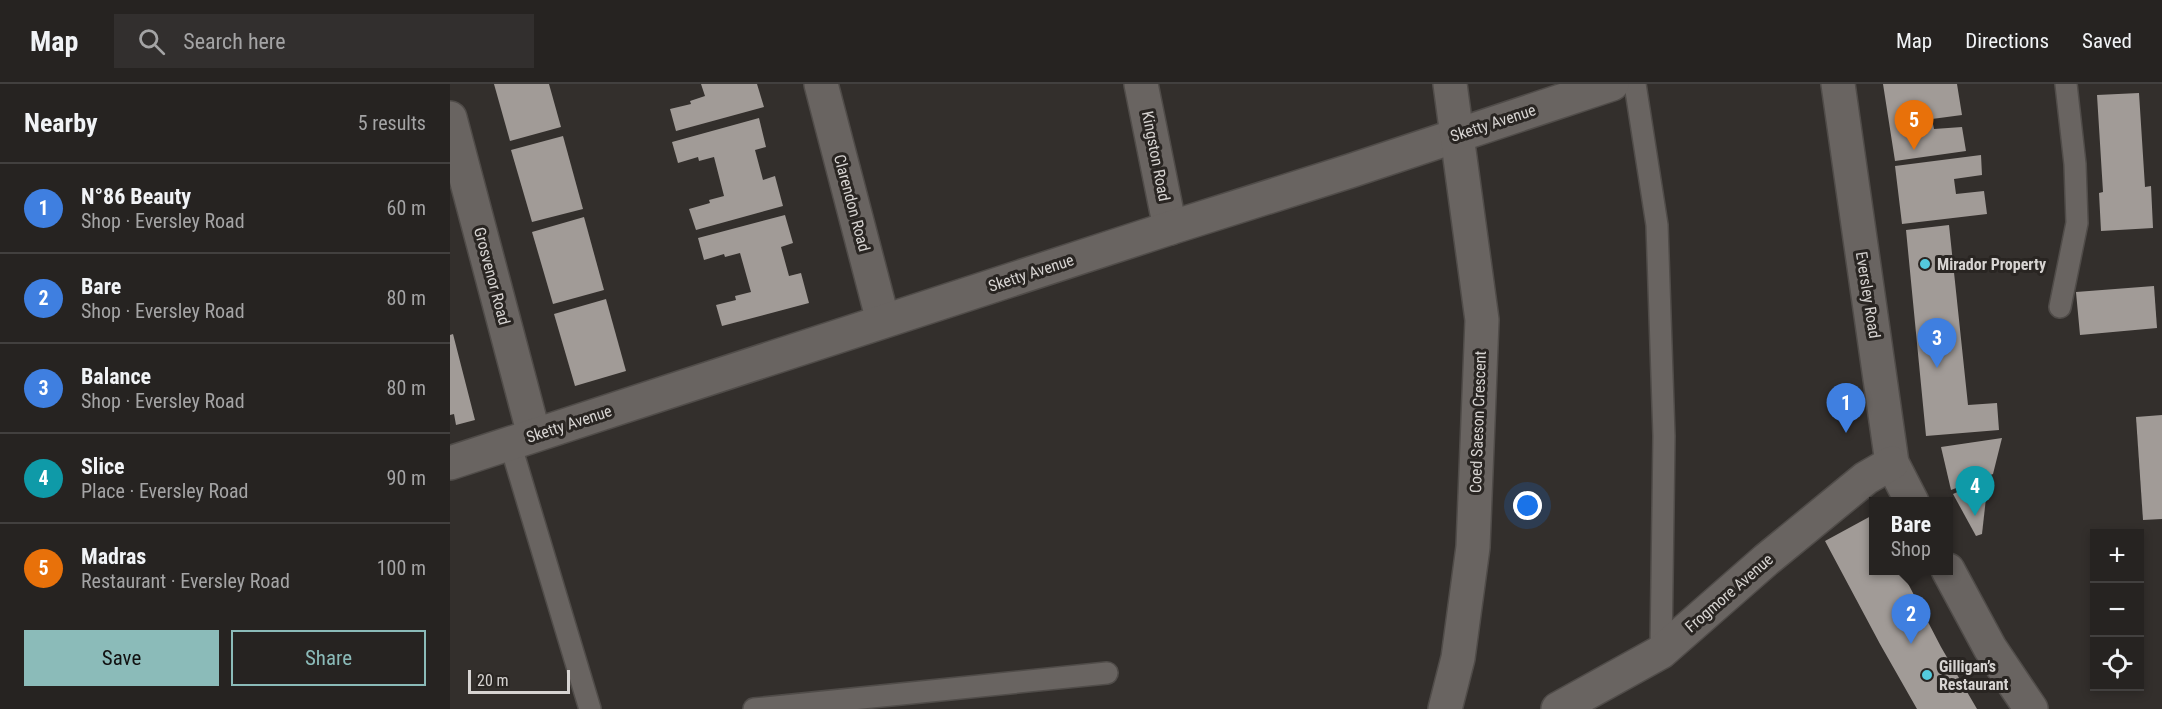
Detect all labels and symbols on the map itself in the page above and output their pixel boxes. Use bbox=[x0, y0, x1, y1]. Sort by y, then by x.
street label: Sketty Avenue bbox=[1448, 100, 1538, 146]
pin: 5 bbox=[1894, 100, 1934, 150]
street label: Kingston Road bbox=[1138, 109, 1174, 203]
street label: Clarendon Road bbox=[830, 152, 874, 254]
street label: Grosvenor Road bbox=[470, 225, 514, 327]
street label: Sketty Avenue bbox=[986, 250, 1076, 296]
street label: Eversley Road bbox=[1852, 250, 1884, 340]
place label: Mirador Property bbox=[1937, 255, 2046, 274]
marker: Mirador Property bbox=[1918, 257, 1932, 271]
pin: 3 bbox=[1918, 318, 1956, 368]
street label: Coed Saeson Crescent bbox=[1466, 350, 1490, 493]
pin: 1 bbox=[1826, 384, 1866, 433]
street label: Sketty Avenue bbox=[524, 401, 614, 447]
pin: 4 bbox=[1956, 466, 1994, 516]
your location bbox=[1513, 491, 1542, 520]
street label: Frogmore Avenue bbox=[1681, 550, 1777, 636]
pin: 2 bbox=[1892, 594, 1930, 644]
place label: Gilligan’s Restaurant bbox=[1939, 657, 2009, 694]
scale bar bbox=[468, 667, 570, 694]
marker: Gilligan’s Restaurant bbox=[1920, 668, 1934, 682]

